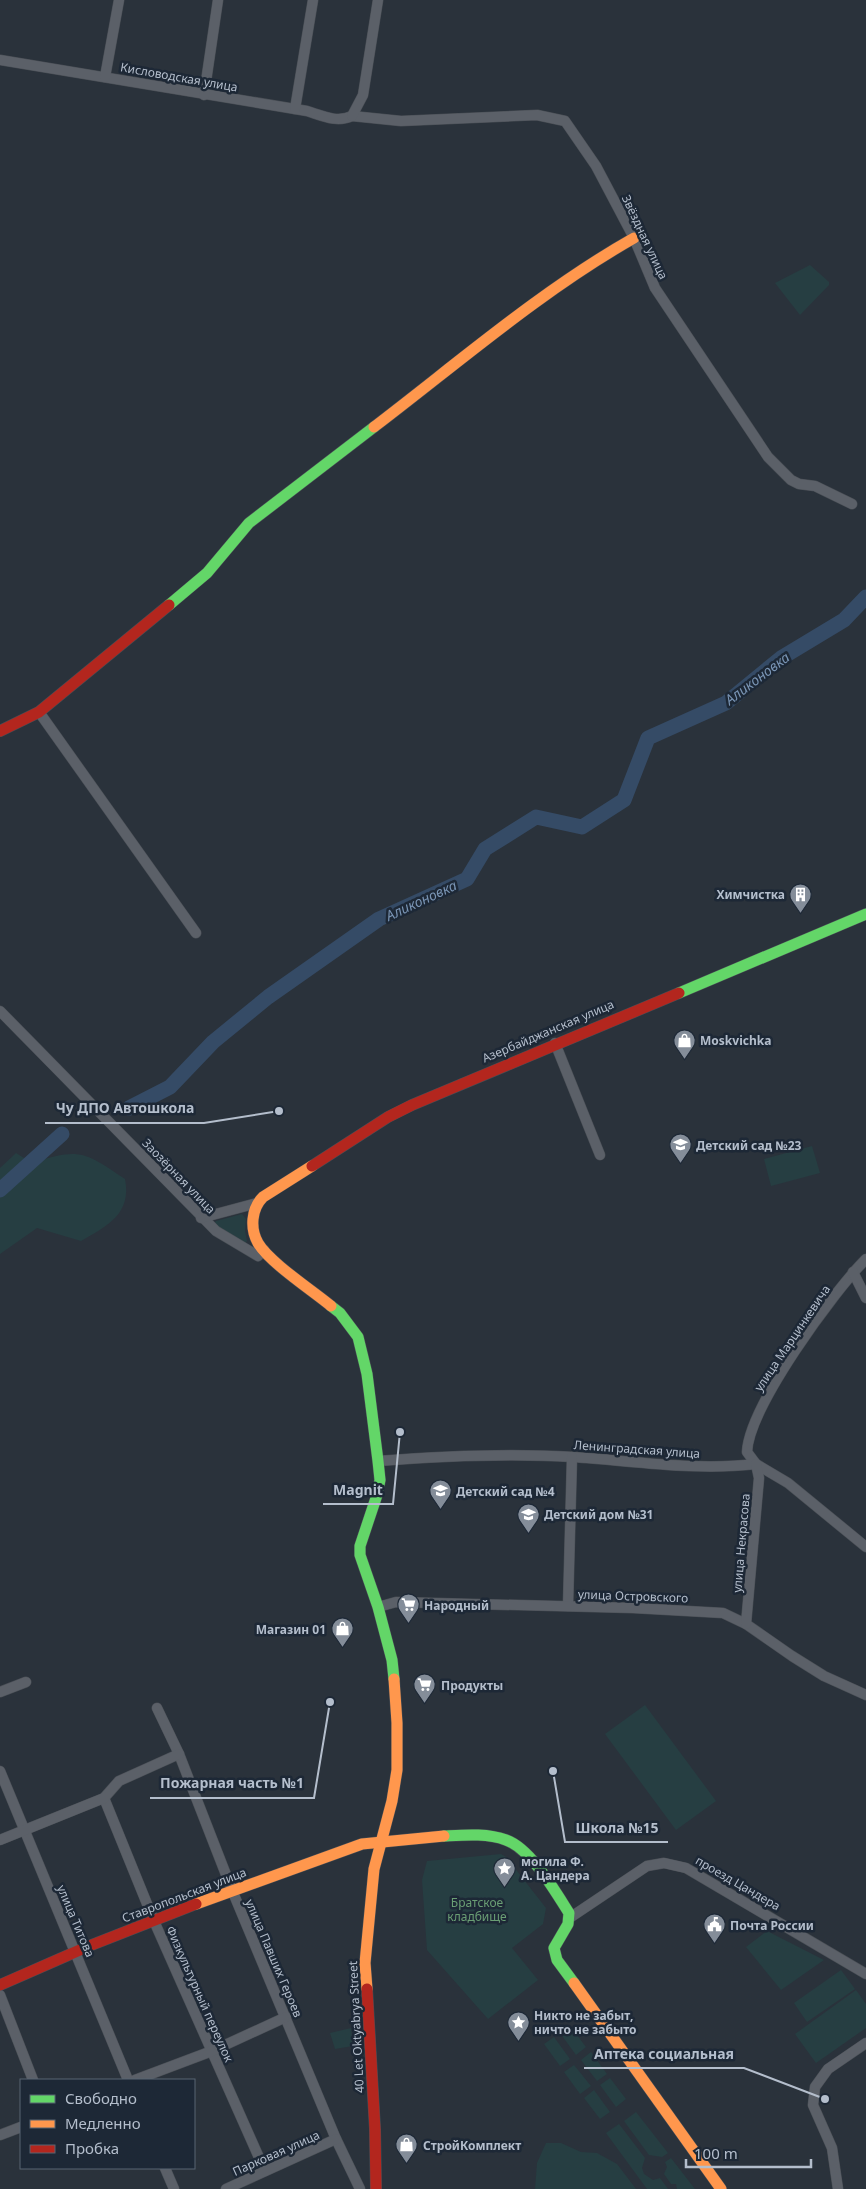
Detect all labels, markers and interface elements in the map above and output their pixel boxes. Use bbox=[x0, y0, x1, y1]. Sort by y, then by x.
street label: Кисловодская улица bbox=[119, 58, 239, 96]
street label: Звёздная улица bbox=[618, 192, 672, 282]
water label: Аликоновка bbox=[720, 647, 793, 709]
water label: Аликоновка bbox=[381, 875, 460, 925]
building icon: Химчистка bbox=[789, 882, 813, 913]
place label: Химчистка bbox=[716, 886, 785, 903]
street label: Азербайджанская улица bbox=[479, 995, 617, 1067]
shop icon: Moskvichka bbox=[672, 1028, 696, 1059]
place label: Moskvichka bbox=[700, 1032, 771, 1049]
callout: Чу ДПО Автошкола bbox=[45, 1094, 204, 1123]
text: Чу ДПО Автошкола bbox=[56, 1098, 194, 1117]
school or university icon: Детский сад №23 bbox=[668, 1133, 692, 1164]
street label: Заозёрная улица bbox=[139, 1135, 219, 1217]
place label: Детский сад №23 bbox=[696, 1137, 802, 1154]
street label: улица Марцинкевича bbox=[750, 1281, 834, 1395]
street label: Ленинградская улица bbox=[573, 1436, 701, 1462]
callout: Magnit bbox=[323, 1475, 393, 1504]
school or university icon: Детский сад №4 bbox=[428, 1479, 452, 1510]
text: Magnit bbox=[333, 1480, 383, 1499]
place label: Детский сад №4 bbox=[456, 1483, 555, 1500]
street label: улица Некрасова bbox=[728, 1493, 754, 1593]
school or university icon: Детский дом №31 bbox=[516, 1502, 540, 1533]
place label: Детский дом №31 bbox=[544, 1506, 653, 1523]
street label: улица Островского bbox=[578, 1586, 688, 1606]
supermarket icon: Народный bbox=[396, 1593, 420, 1624]
place label: Народный bbox=[424, 1597, 489, 1614]
shop icon: Магазин 01 bbox=[330, 1617, 354, 1648]
place label: Магазин 01 bbox=[256, 1621, 326, 1638]
supermarket icon: Продукты bbox=[413, 1673, 437, 1704]
place label: Продукты bbox=[441, 1677, 503, 1694]
callout: Пожарная часть №1 bbox=[150, 1769, 314, 1798]
text: Пожарная часть №1 bbox=[160, 1773, 304, 1792]
callout: Школа №15 bbox=[565, 1813, 668, 1842]
text: Школа №15 bbox=[575, 1818, 659, 1837]
street label: проезд Цандера bbox=[692, 1852, 784, 1914]
place label: могила Ф. А. Цандера bbox=[521, 1853, 590, 1884]
place icon: могила Ф. А. Цандера bbox=[493, 1856, 517, 1887]
street label: Ставропольская улица bbox=[119, 1863, 249, 1927]
street label: улица Титова bbox=[53, 1882, 99, 1960]
park label: Братское кладбище bbox=[447, 1894, 507, 1925]
street label: улица Павших Героев bbox=[241, 1896, 307, 2020]
public building icon: Почта России bbox=[702, 1913, 726, 1944]
place label: Почта России bbox=[730, 1917, 814, 1934]
street label: Физкультурный переулок bbox=[162, 1923, 238, 2065]
street label: 40 Let Oktyabrya Street bbox=[344, 1960, 368, 2093]
place label: Никто не забыт, ничто не забыто bbox=[534, 2007, 637, 2038]
place icon: Никто не забыт, ничто не забыто bbox=[506, 2010, 530, 2041]
callout: Аптека социальная bbox=[584, 2039, 744, 2068]
text: Аптека социальная bbox=[594, 2044, 734, 2063]
legend bbox=[20, 2079, 195, 2169]
text: Свободно bbox=[65, 2088, 137, 2108]
text: Медленно bbox=[65, 2113, 141, 2133]
street label: Парковая улица bbox=[230, 2126, 322, 2180]
shop icon: СтройКомплект bbox=[395, 2133, 419, 2164]
scale bar bbox=[686, 2136, 811, 2168]
place label: СтройКомплект bbox=[423, 2137, 521, 2154]
text: Пробка bbox=[65, 2138, 119, 2158]
text: 100 m bbox=[694, 2143, 738, 2163]

